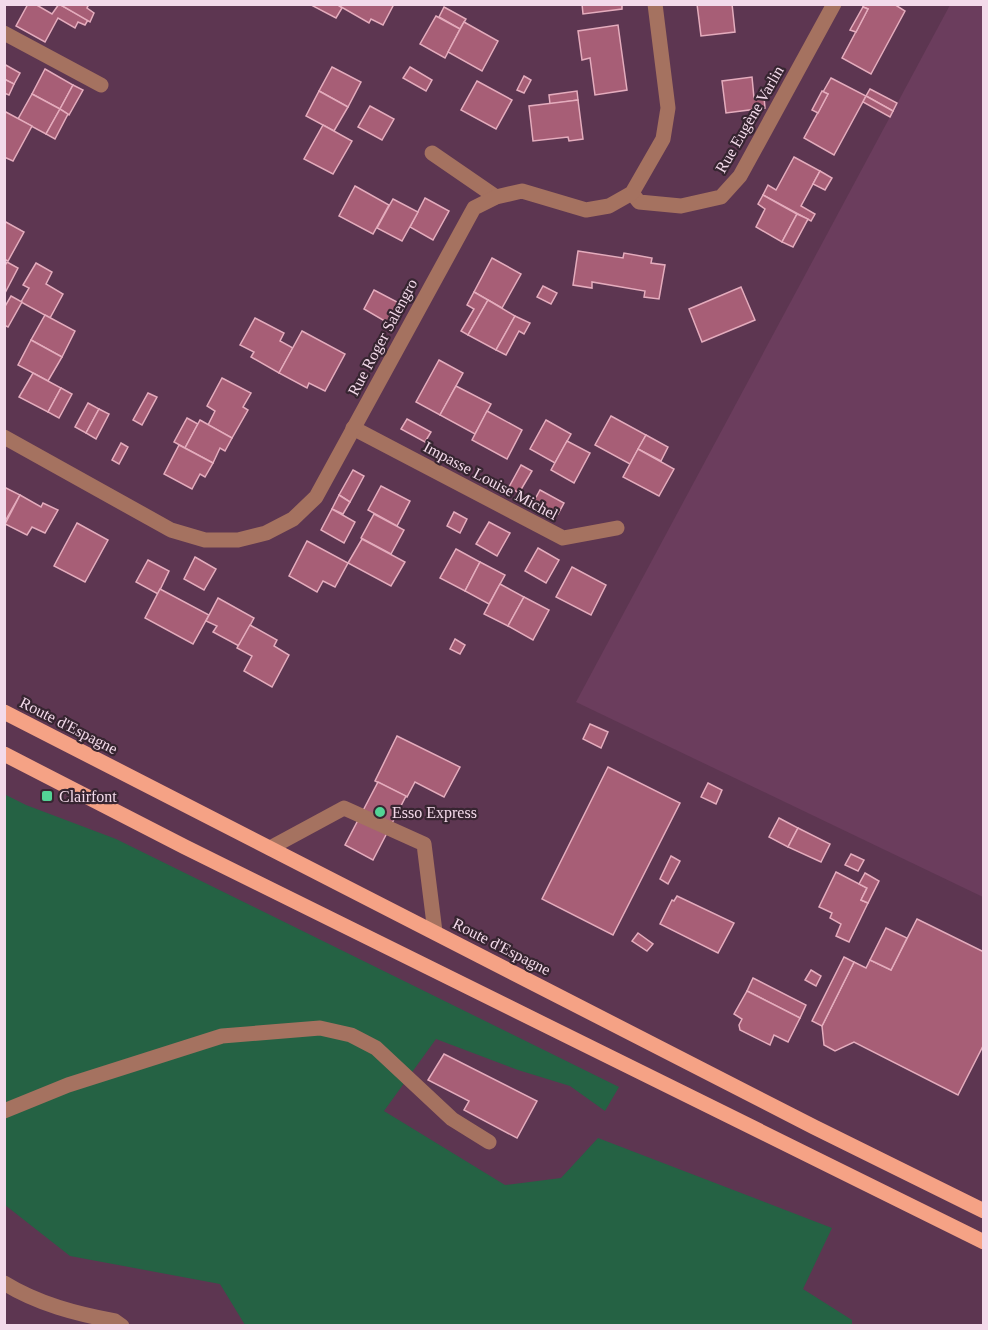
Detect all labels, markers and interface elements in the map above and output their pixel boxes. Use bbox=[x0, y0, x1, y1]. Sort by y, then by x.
street label: Rue Eugène Varlin bbox=[712, 63, 788, 176]
street label: Rue Roger Salengro bbox=[344, 276, 421, 399]
street label: Impasse Louise Michel bbox=[420, 438, 561, 524]
street label: Route d'Espagne bbox=[17, 694, 120, 758]
place label: Clairfont bbox=[59, 788, 117, 805]
marker: Clairfont bbox=[40, 789, 54, 803]
place label: Esso Express bbox=[392, 804, 477, 822]
marker: Esso Express bbox=[373, 805, 387, 819]
street label: Route d'Espagne bbox=[450, 915, 553, 979]

